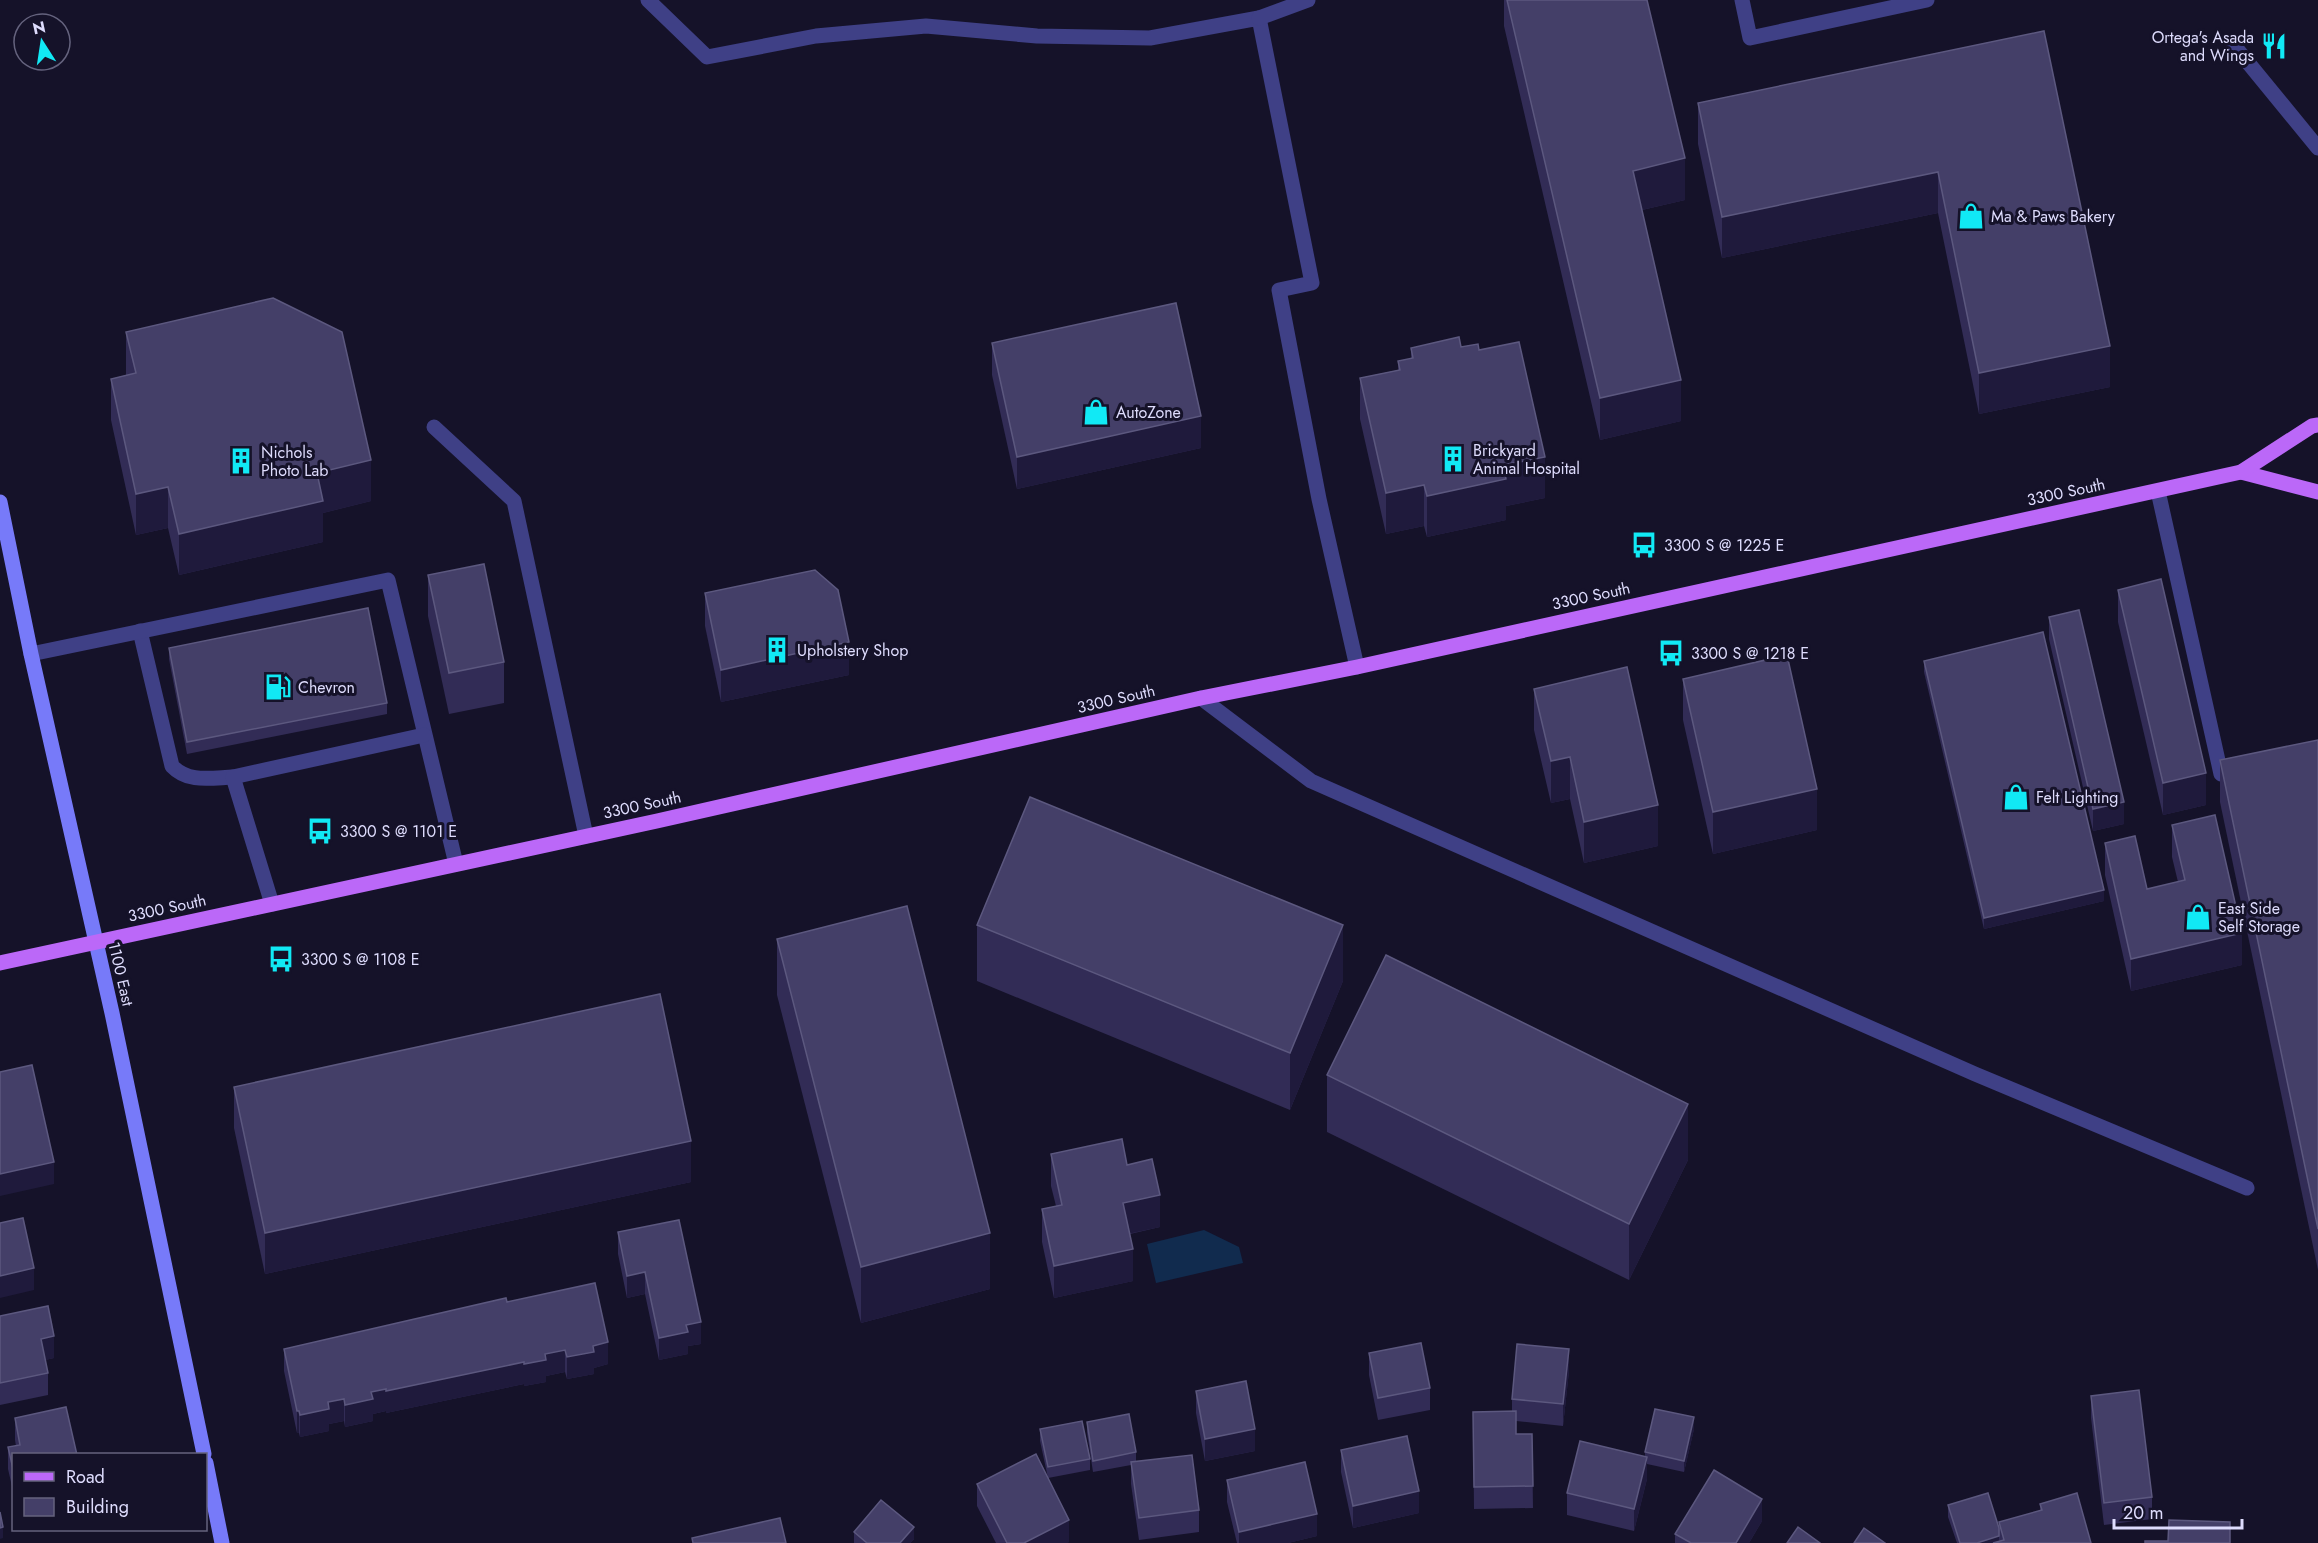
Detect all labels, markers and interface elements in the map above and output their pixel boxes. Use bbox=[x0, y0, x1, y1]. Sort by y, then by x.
north arrow bbox=[12, 12, 72, 72]
text: N bbox=[30, 15, 48, 40]
place label: Ortega's Asada and Wings bbox=[2152, 26, 2254, 67]
restaurant icon: Ortega's Asada and Wings bbox=[2259, 31, 2289, 61]
shop icon: Ma & Paws Bakery bbox=[1956, 201, 1986, 231]
place label: Ma & Paws Bakery bbox=[1991, 205, 2116, 228]
shop icon: AutoZone bbox=[1081, 397, 1111, 427]
place label: AutoZone bbox=[1116, 401, 1181, 424]
place label: Brickyard Animal Hospital bbox=[1473, 439, 1580, 480]
place label: Nichols Photo Lab bbox=[261, 441, 328, 482]
building icon: Brickyard Animal Hospital bbox=[1438, 444, 1468, 474]
building icon: Nichols Photo Lab bbox=[226, 446, 256, 476]
street label: 3300 South bbox=[2025, 472, 2107, 512]
bus stop icon: 3300 S @ 1225 E bbox=[1629, 530, 1659, 560]
place label: 3300 S @ 1225 E bbox=[1664, 534, 1784, 557]
street label: 3300 South bbox=[1550, 576, 1632, 616]
building icon: Upholstery Shop bbox=[762, 635, 792, 665]
bus stop icon: 3300 S @ 1218 E bbox=[1656, 638, 1686, 668]
place label: Upholstery Shop bbox=[797, 639, 908, 662]
place label: 3300 S @ 1218 E bbox=[1691, 642, 1809, 665]
fuel station icon: Chevron bbox=[263, 672, 293, 702]
place label: Chevron bbox=[298, 676, 355, 699]
street label: 3300 South bbox=[1075, 679, 1157, 719]
shop icon: Felt Lighting bbox=[2001, 782, 2031, 812]
street label: 3300 South bbox=[601, 785, 683, 825]
place label: Felt Lighting bbox=[2036, 786, 2118, 809]
bus stop icon: 3300 S @ 1101 E bbox=[305, 816, 335, 846]
place label: 3300 S @ 1101 E bbox=[340, 820, 457, 843]
street label: 3300 South bbox=[126, 888, 208, 928]
place label: East Side Self Storage bbox=[2218, 897, 2300, 938]
shop icon: East Side Self Storage bbox=[2183, 902, 2213, 932]
street label: 1100 East bbox=[102, 940, 140, 1008]
bus stop icon: 3300 S @ 1108 E bbox=[266, 944, 296, 974]
place label: 3300 S @ 1108 E bbox=[301, 948, 420, 971]
legend bbox=[12, 1453, 207, 1531]
text: Road bbox=[66, 1464, 105, 1490]
scale bar bbox=[2114, 1492, 2242, 1530]
text: Building bbox=[66, 1494, 129, 1520]
text: 20 m bbox=[2123, 1500, 2163, 1526]

